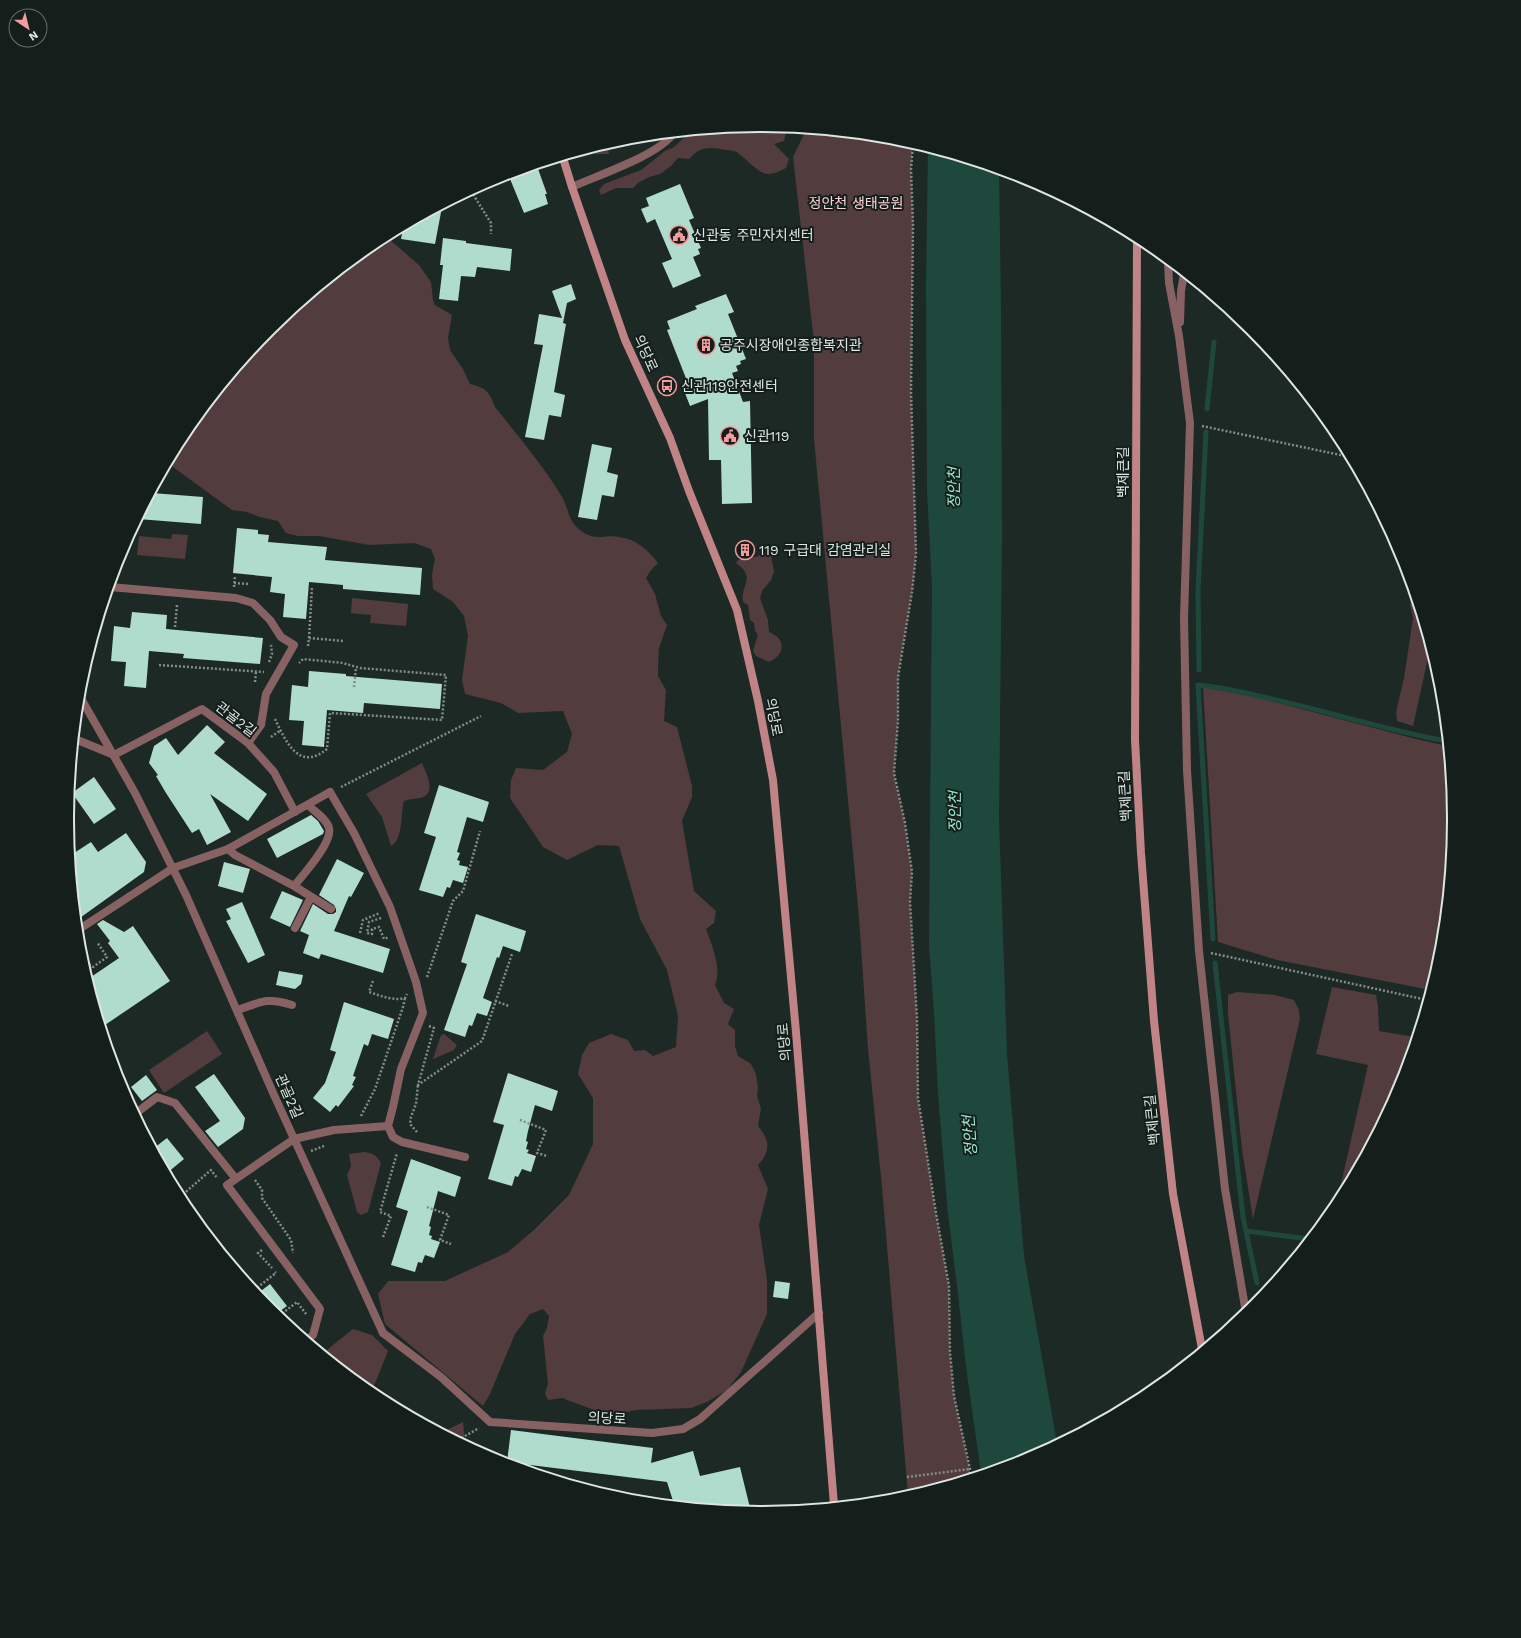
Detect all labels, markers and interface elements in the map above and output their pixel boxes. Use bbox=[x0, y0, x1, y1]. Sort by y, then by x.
north arrow bbox=[8, 8, 48, 48]
text: N bbox=[26, 28, 41, 43]
park label: 정안천 생태공원 bbox=[809, 195, 903, 211]
public building icon: 신관동 주민자치센터 bbox=[668, 224, 690, 246]
place label: 신관동 주민자치센터 bbox=[693, 227, 814, 243]
street label: 의당로 bbox=[631, 332, 661, 374]
building icon: 공주시장애인종합복지관 bbox=[695, 334, 717, 356]
place label: 공주시장애인종합복지관 bbox=[720, 337, 862, 353]
bus stop icon: 신관119안전센터 bbox=[656, 375, 678, 397]
place label: 신관119안전센터 bbox=[681, 378, 778, 394]
public building icon: 신관119 bbox=[719, 425, 741, 447]
place label: 신관119 bbox=[744, 428, 789, 444]
street label: 백제큰길 bbox=[1115, 446, 1131, 498]
water label: 정안천 bbox=[945, 465, 963, 509]
building icon: 119 구급대 감염관리실 bbox=[734, 539, 756, 561]
place label: 119 구급대 감염관리실 bbox=[759, 542, 891, 558]
street label: 의당로 bbox=[762, 697, 786, 738]
street label: 관골2길 bbox=[213, 698, 259, 740]
street label: 백제큰길 bbox=[1116, 770, 1134, 822]
water label: 정안천 bbox=[946, 789, 964, 833]
street label: 의당로 bbox=[774, 1022, 794, 1062]
street label: 관골2길 bbox=[272, 1071, 306, 1121]
street label: 백제큰길 bbox=[1141, 1094, 1163, 1146]
water label: 정안천 bbox=[959, 1113, 980, 1157]
street label: 의당로 bbox=[587, 1409, 627, 1427]

